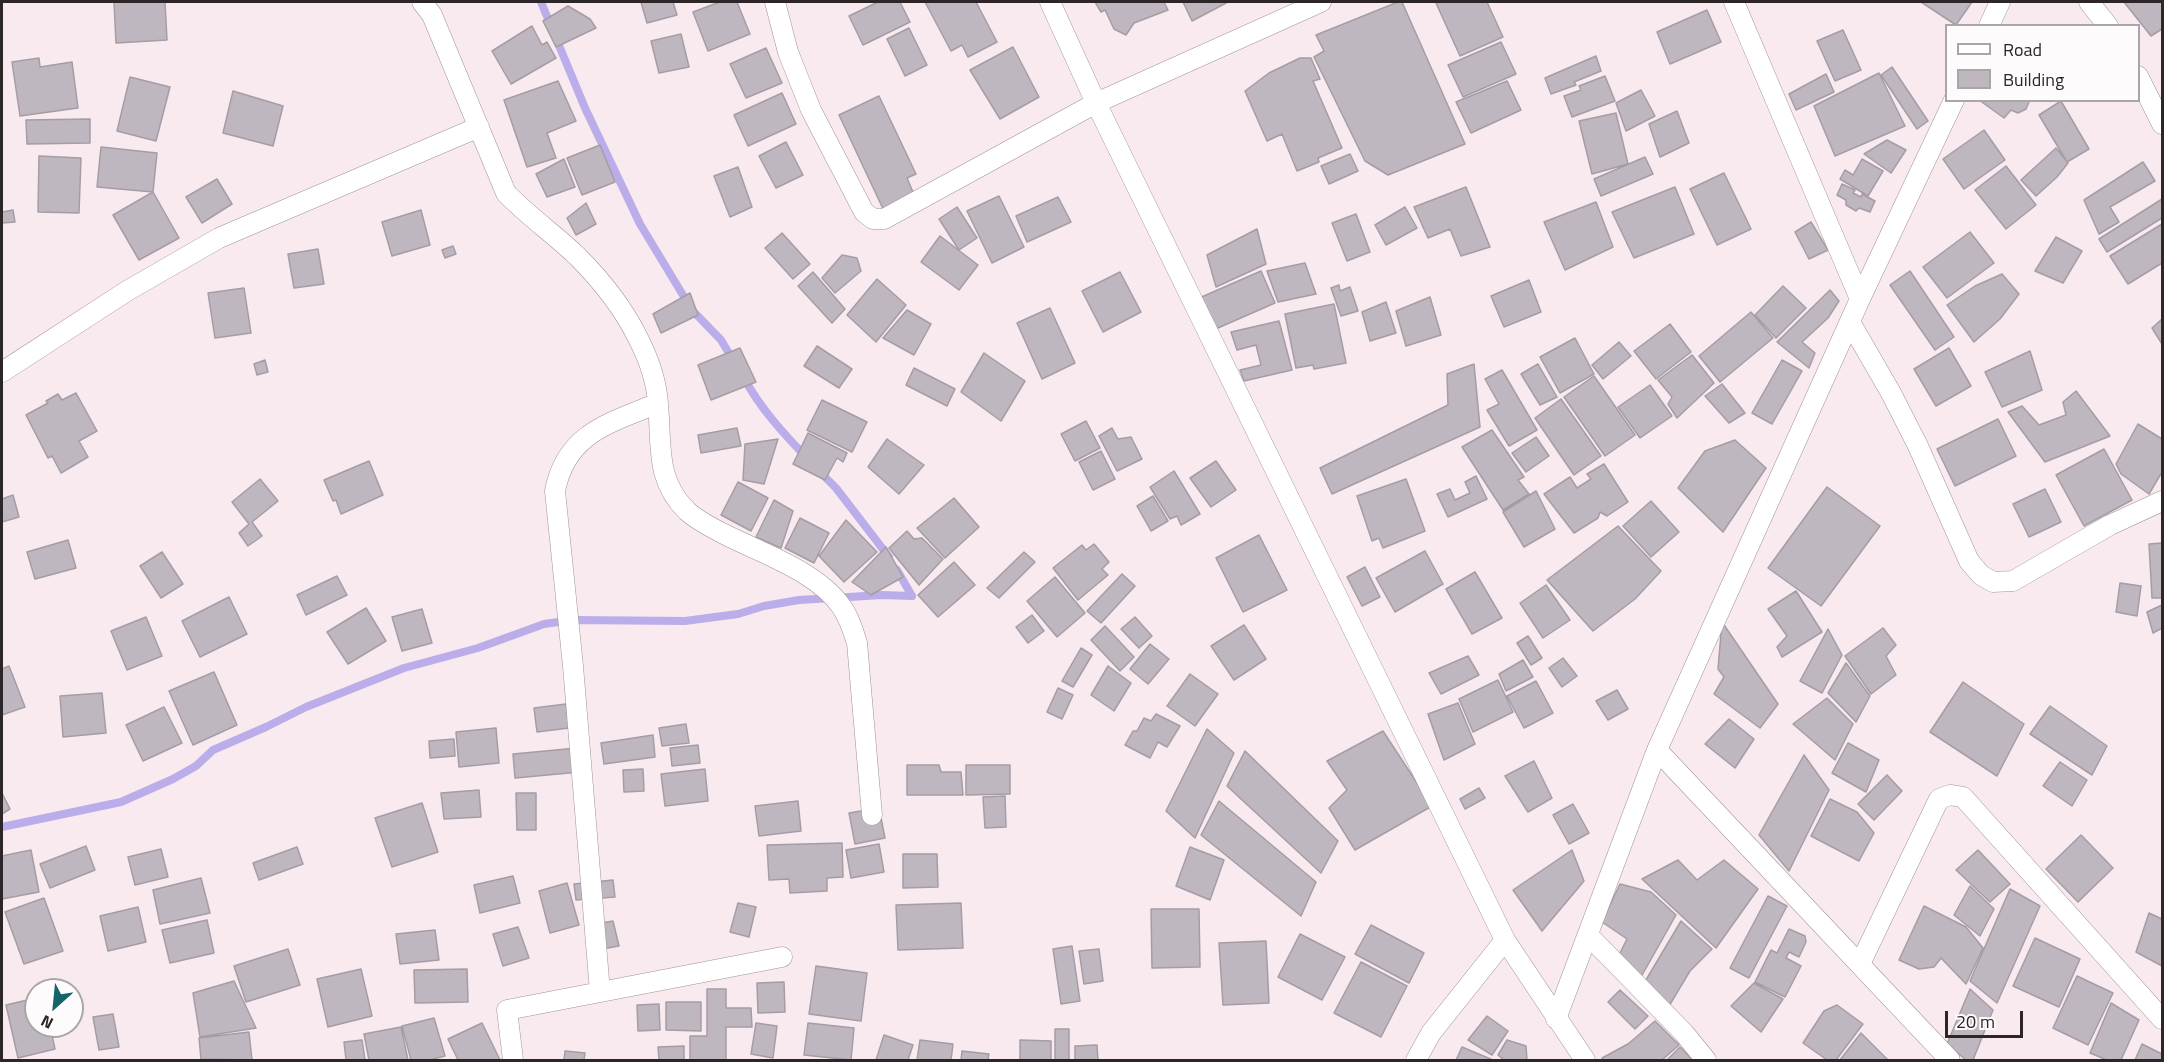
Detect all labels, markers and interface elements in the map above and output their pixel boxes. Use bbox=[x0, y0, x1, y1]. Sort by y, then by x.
legend bbox=[1945, 24, 2140, 102]
text: Road bbox=[2003, 36, 2042, 63]
text: Building bbox=[2003, 66, 2064, 93]
north arrow bbox=[24, 978, 84, 1038]
scale bar bbox=[1948, 999, 2026, 1037]
text: 20 m bbox=[1956, 1008, 1995, 1035]
text: N bbox=[36, 1009, 57, 1035]

